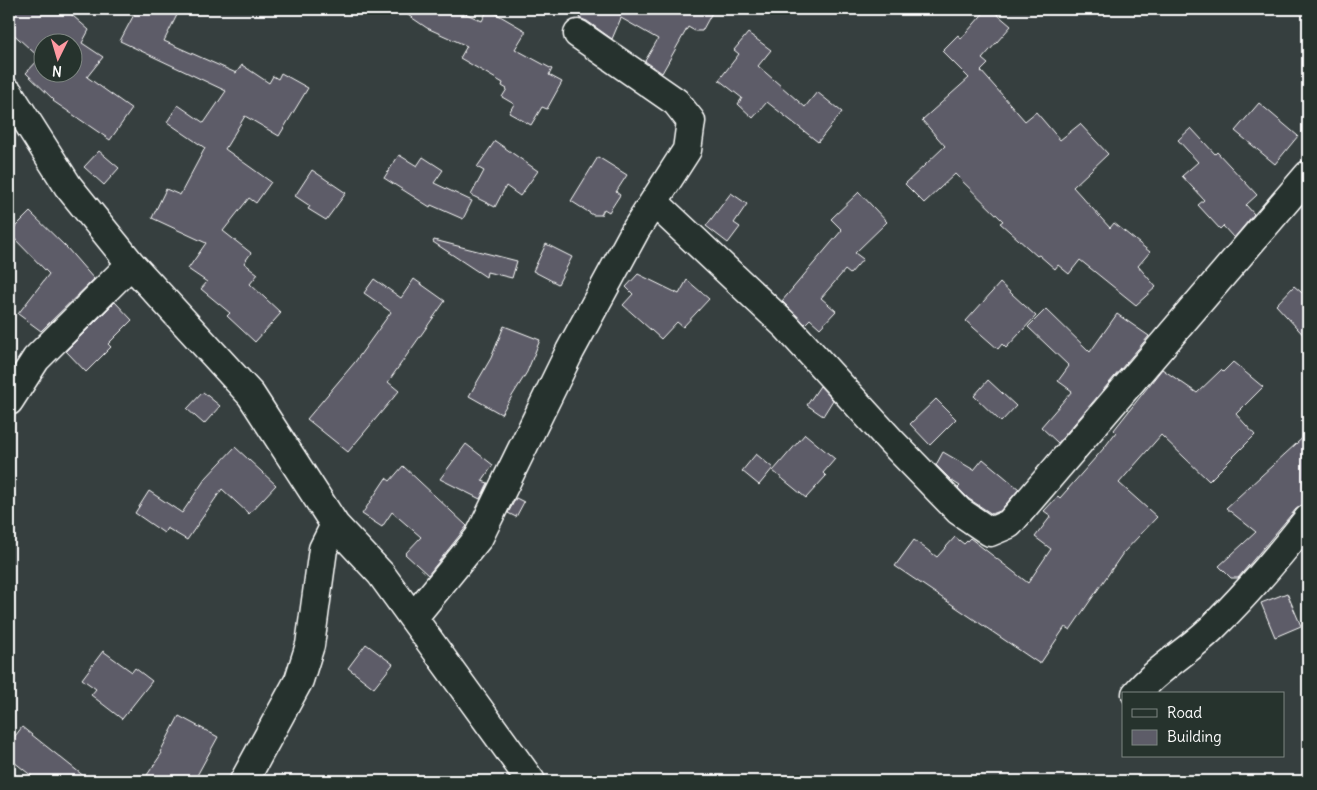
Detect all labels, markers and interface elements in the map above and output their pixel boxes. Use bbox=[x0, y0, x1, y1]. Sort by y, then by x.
north arrow bbox=[32, 32, 82, 82]
text: N bbox=[51, 62, 62, 80]
legend bbox=[1122, 692, 1284, 758]
text: Road bbox=[1167, 703, 1202, 722]
text: Building bbox=[1167, 727, 1222, 746]

